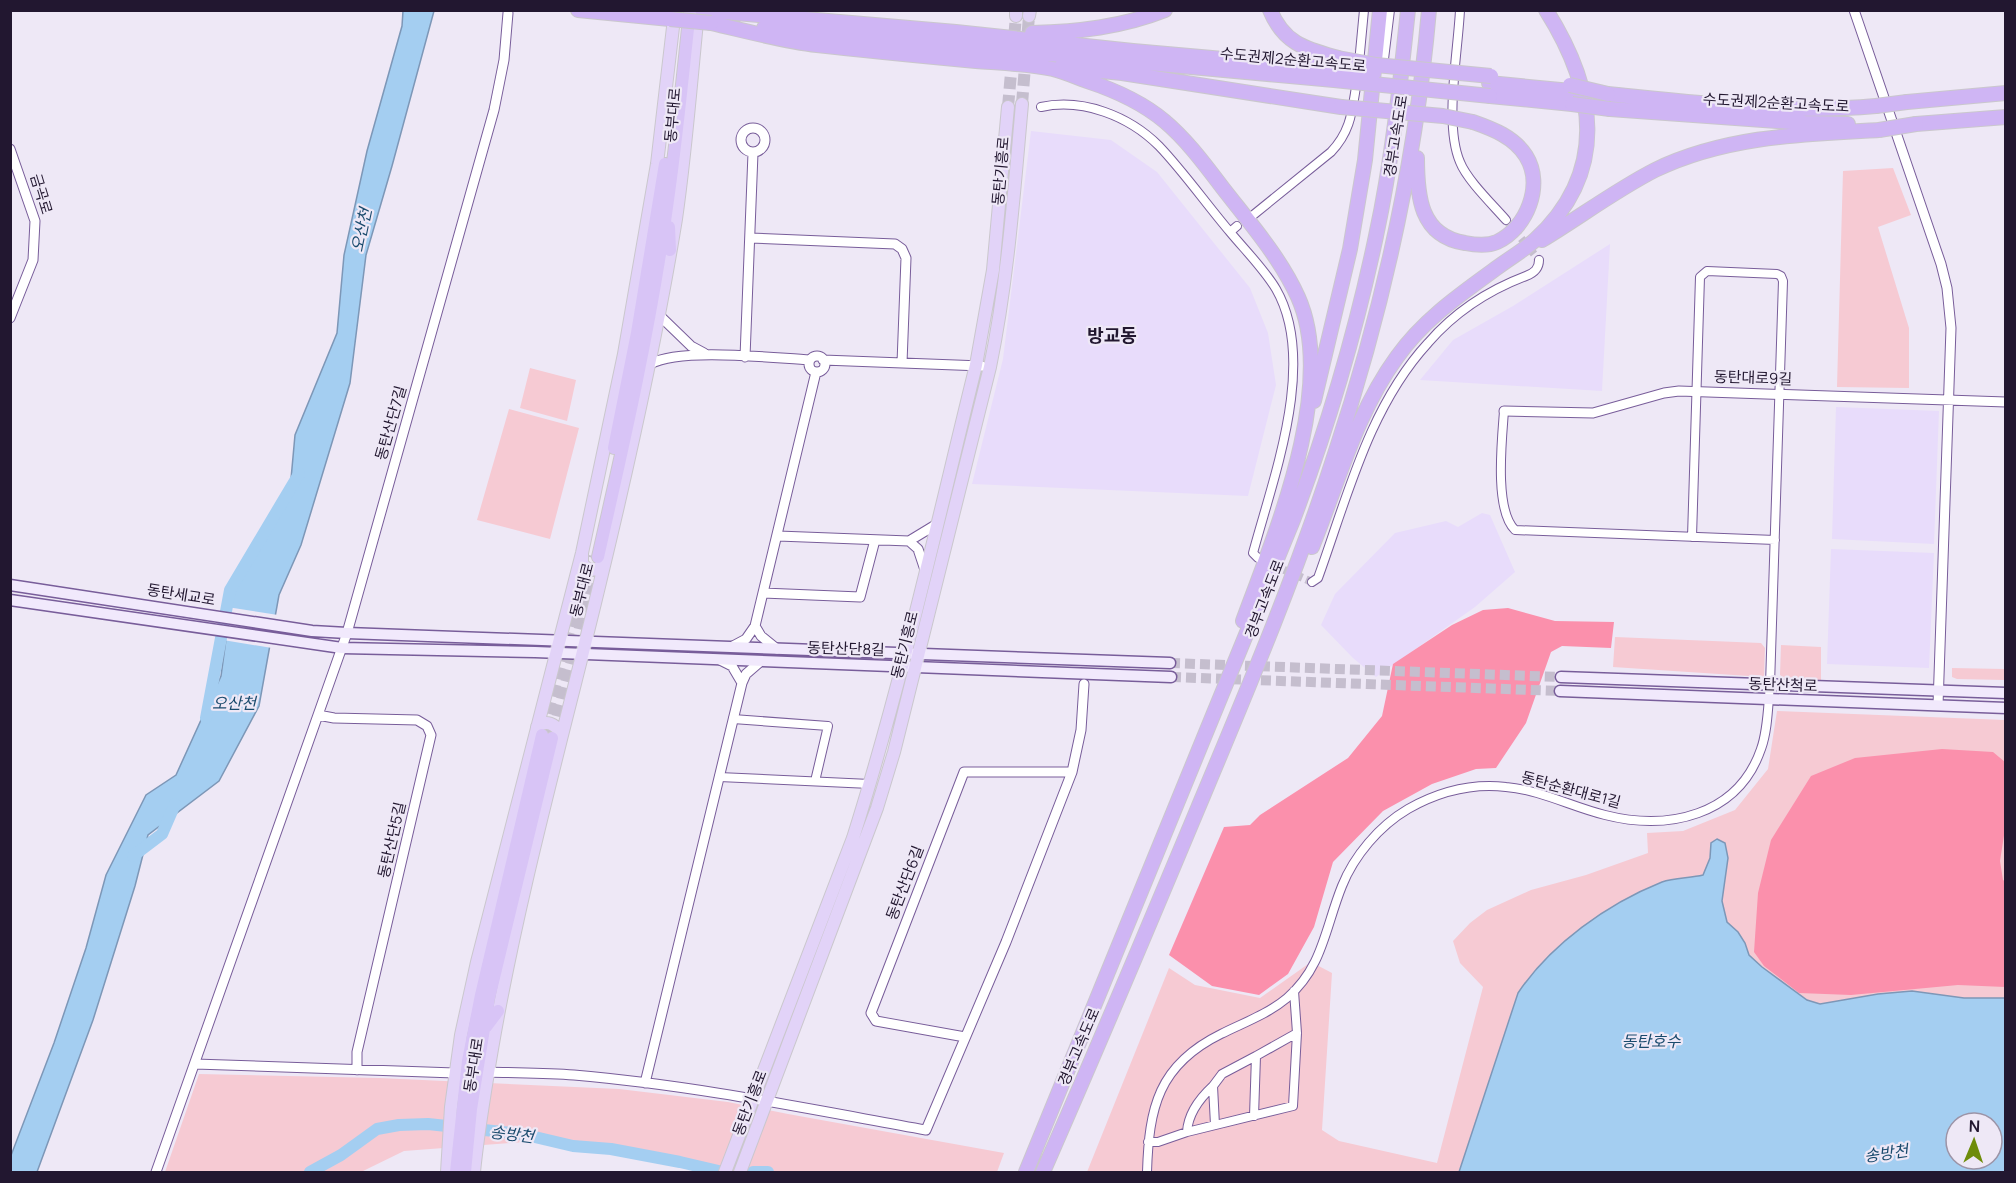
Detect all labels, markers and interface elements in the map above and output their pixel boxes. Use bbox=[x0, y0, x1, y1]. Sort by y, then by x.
street label: 수도권제2순환고속도로 bbox=[1219, 43, 1367, 76]
street label: 동부대로 bbox=[660, 87, 685, 143]
street label: 수도권제2순환고속도로 bbox=[1702, 88, 1850, 117]
street label: 경부고속도로 bbox=[1379, 93, 1412, 178]
street label: 동탄기흥로 bbox=[987, 136, 1014, 206]
street label: 금곡로 bbox=[25, 171, 58, 217]
water label: 오산천 bbox=[346, 204, 377, 254]
district label: 방교동 bbox=[1087, 323, 1137, 347]
street label: 동탄대로9길 bbox=[1714, 366, 1793, 389]
street label: 동탄산단7길 bbox=[370, 383, 411, 463]
street label: 경부고속도로 bbox=[1240, 556, 1289, 641]
street label: 동부대로 bbox=[565, 561, 598, 619]
street label: 동탄세교로 bbox=[145, 579, 217, 610]
street label: 동탄기흥로 bbox=[886, 609, 923, 681]
street label: 동탄산단8길 bbox=[807, 637, 885, 660]
street label: 동탄산척로 bbox=[1748, 673, 1818, 696]
water label: 오산천 bbox=[212, 692, 258, 714]
street label: 동탄순환대로1길 bbox=[1519, 766, 1623, 813]
street label: 동탄산단5길 bbox=[373, 800, 410, 880]
street label: 동탄산단6길 bbox=[881, 843, 928, 923]
street label: 경부고속도로 bbox=[1053, 1005, 1104, 1089]
water label: 동탄호수 bbox=[1622, 1030, 1682, 1052]
street label: 동부대로 bbox=[459, 1036, 488, 1094]
street label: 동탄기흥로 bbox=[727, 1067, 772, 1139]
north arrow bbox=[1944, 1111, 2004, 1171]
text: N bbox=[1968, 1115, 1981, 1137]
water label: 송방천 bbox=[489, 1120, 538, 1148]
water label: 송방천 bbox=[1863, 1139, 1912, 1167]

